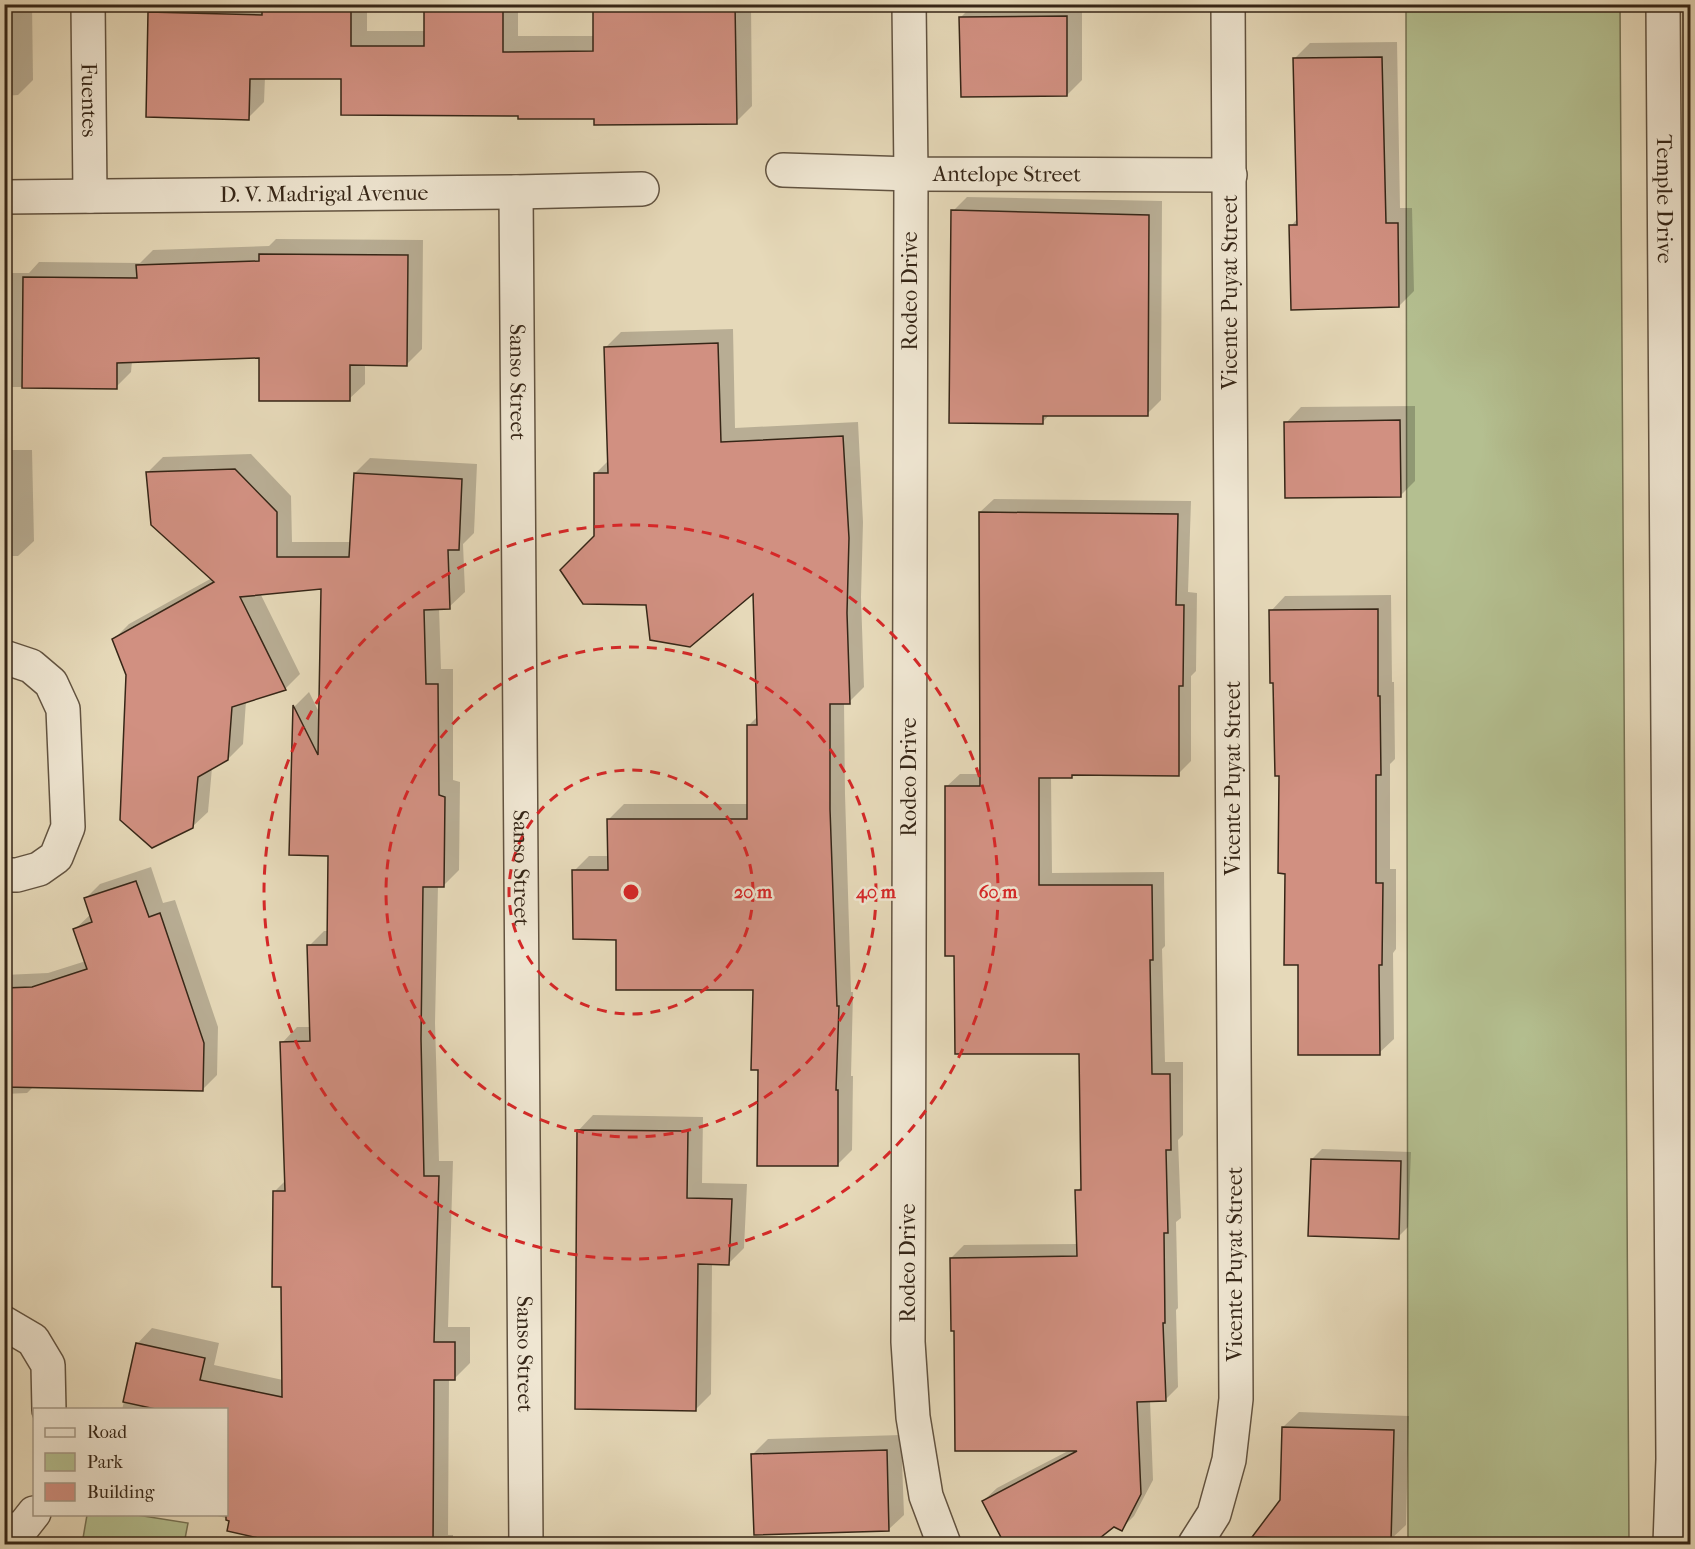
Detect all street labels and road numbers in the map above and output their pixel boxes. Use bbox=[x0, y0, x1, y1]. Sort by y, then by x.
street label: Fuentes bbox=[76, 63, 102, 137]
street label: Temple Drive bbox=[1651, 134, 1678, 264]
street label: Antelope Street bbox=[932, 161, 1081, 188]
street label: D. V. Madrigal Avenue bbox=[219, 180, 429, 208]
street label: Vicente Puyat Street bbox=[1217, 194, 1243, 390]
street label: Rodeo Drive bbox=[897, 231, 923, 351]
street label: Sanso Street bbox=[504, 324, 531, 440]
street label: Vicente Puyat Street bbox=[1220, 680, 1246, 876]
street label: Rodeo Drive bbox=[896, 717, 922, 837]
street label: Sanso Street bbox=[508, 810, 534, 926]
street label: Vicente Puyat Street bbox=[1222, 1166, 1248, 1362]
street label: Rodeo Drive bbox=[895, 1203, 921, 1323]
street label: Sanso Street bbox=[511, 1296, 538, 1412]

